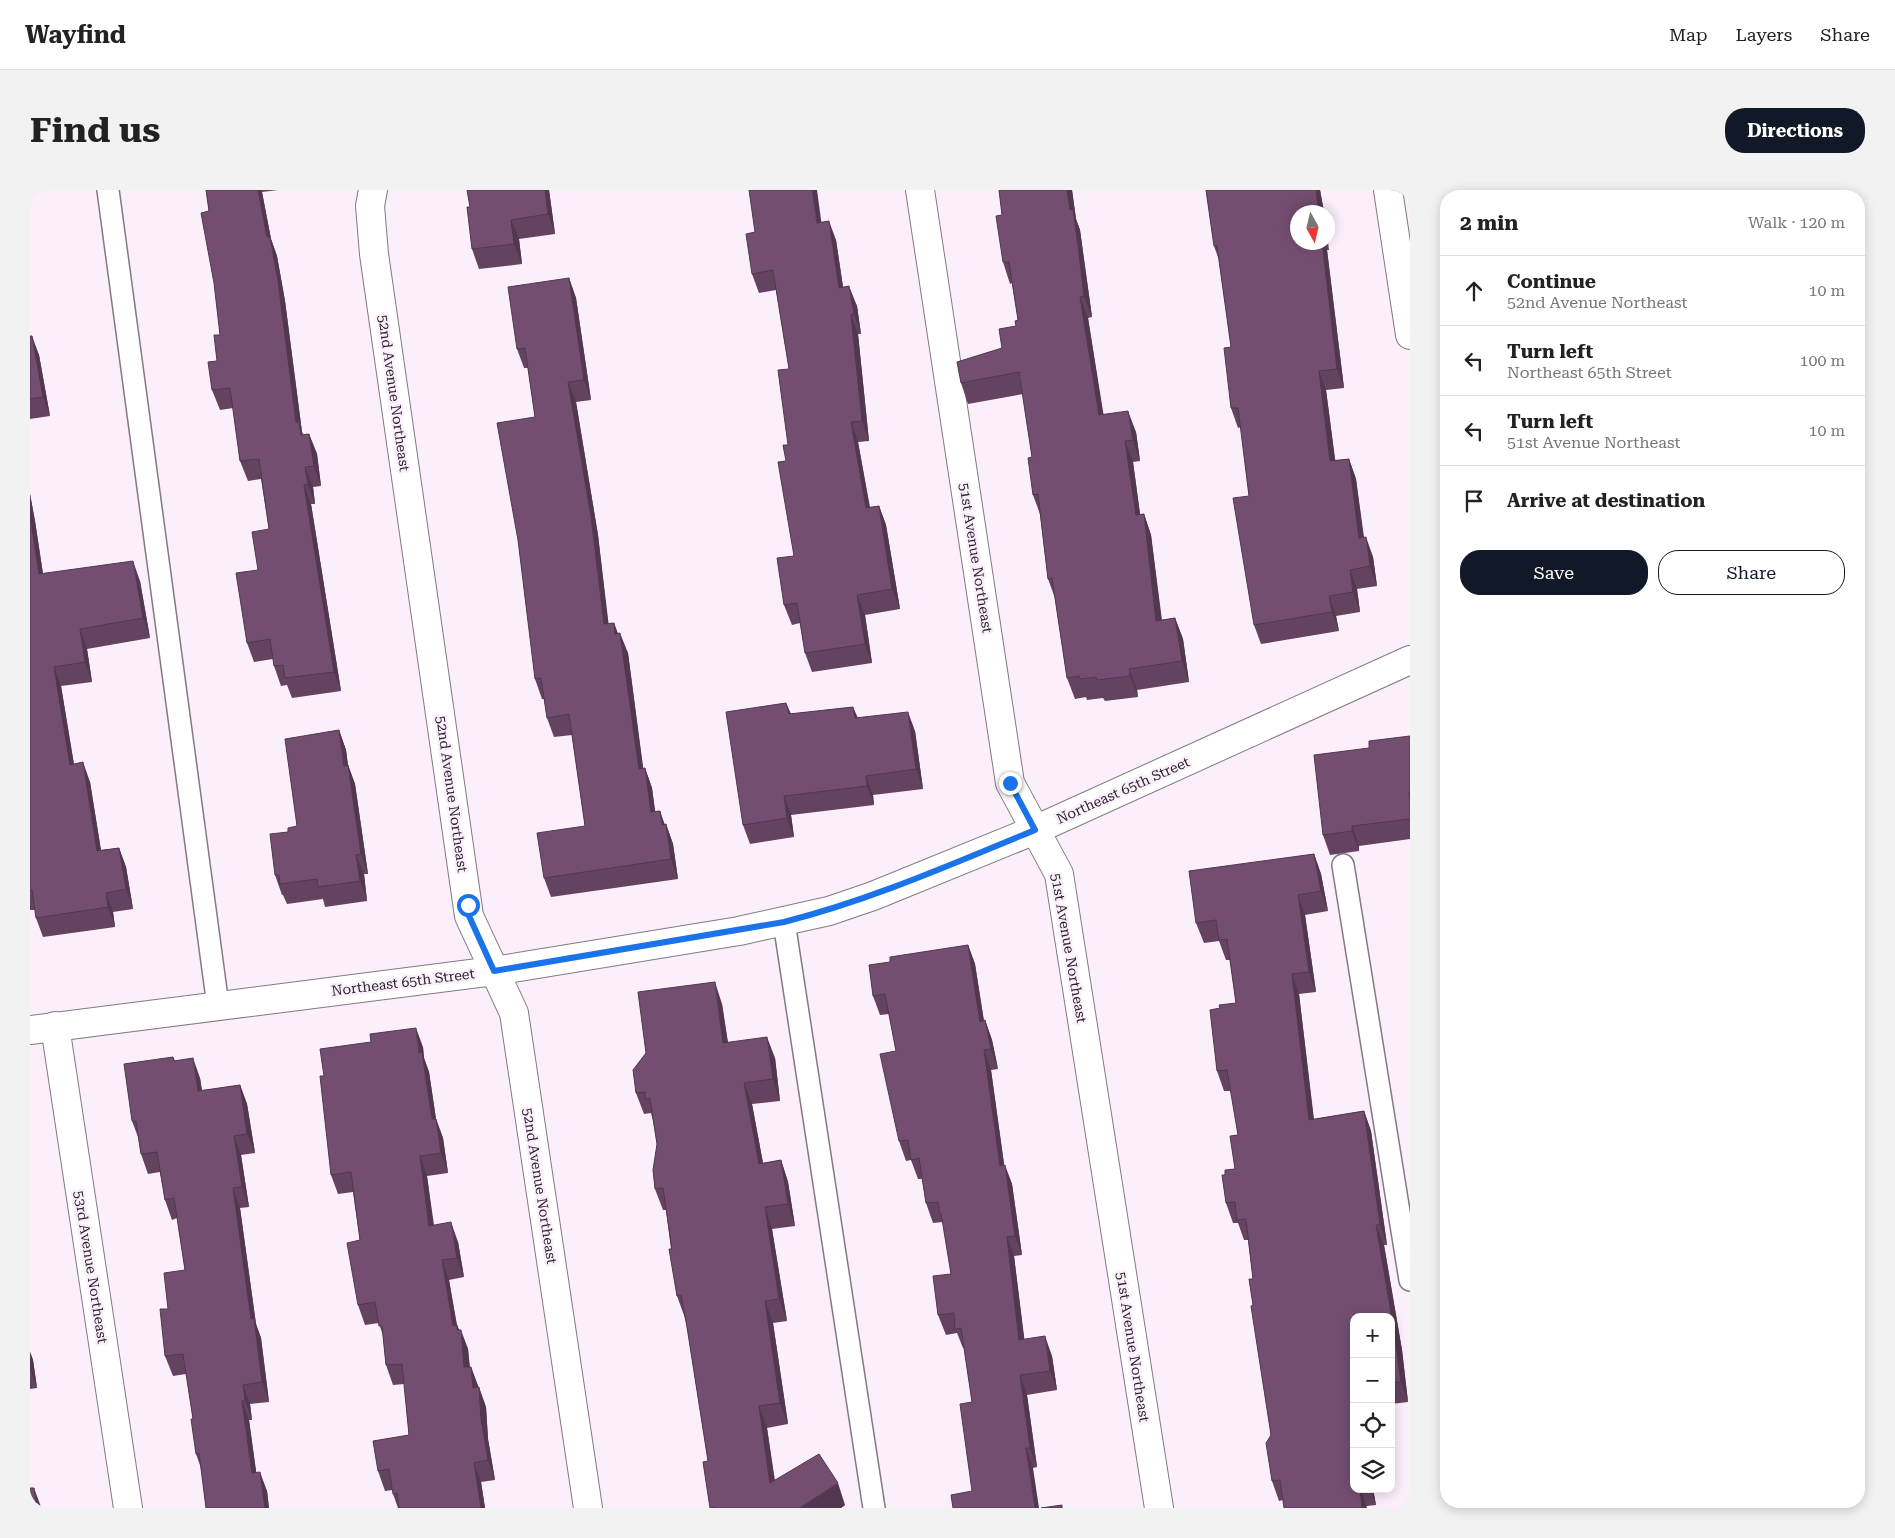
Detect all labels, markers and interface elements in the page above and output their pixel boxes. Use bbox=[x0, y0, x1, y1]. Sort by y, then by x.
text: Wayfind bbox=[25, 21, 126, 49]
text: Map bbox=[1669, 24, 1708, 45]
text: Layers bbox=[1736, 24, 1792, 45]
text: Share bbox=[1820, 24, 1870, 45]
button: Directions bbox=[1725, 108, 1865, 153]
text: Find us bbox=[30, 110, 160, 151]
north arrow bbox=[1290, 205, 1335, 250]
text: 2 min bbox=[1460, 211, 1518, 235]
text: Walk · 120 m bbox=[1748, 213, 1845, 232]
text: Continue bbox=[1507, 270, 1596, 293]
icon: ahead bbox=[1460, 277, 1488, 305]
text: 10 m bbox=[1808, 281, 1845, 300]
text: 52nd Avenue Northeast bbox=[1507, 293, 1687, 312]
street label: 52nd Avenue Northeast bbox=[375, 314, 413, 472]
text: Turn left bbox=[1507, 340, 1593, 363]
icon: left bbox=[1460, 347, 1488, 375]
text: 100 m bbox=[1799, 351, 1845, 370]
text: Northeast 65th Street bbox=[1507, 363, 1672, 382]
text: Turn left bbox=[1507, 410, 1593, 433]
icon: left bbox=[1460, 417, 1488, 445]
text: 10 m bbox=[1808, 421, 1845, 440]
text: 51st Avenue Northeast bbox=[1507, 433, 1680, 452]
street label: 51st Avenue Northeast bbox=[956, 482, 996, 634]
icon: arrive bbox=[1460, 487, 1488, 515]
text: Arrive at destination bbox=[1507, 489, 1705, 512]
button: Save bbox=[1460, 550, 1648, 595]
button: Share bbox=[1658, 550, 1845, 595]
street label: 52nd Avenue Northeast bbox=[433, 715, 471, 873]
street label: Northeast 65th Street bbox=[1054, 753, 1192, 827]
route end bbox=[999, 772, 1022, 795]
street label: 51st Avenue Northeast bbox=[1048, 872, 1090, 1024]
route start bbox=[457, 894, 480, 917]
street label: Northeast 65th Street bbox=[330, 965, 476, 999]
street label: 52nd Avenue Northeast bbox=[520, 1107, 560, 1265]
street label: 53rd Avenue Northeast bbox=[71, 1189, 111, 1345]
street label: 51st Avenue Northeast bbox=[1113, 1271, 1153, 1423]
map controls bbox=[1350, 1313, 1395, 1493]
button: + bbox=[1350, 1313, 1395, 1358]
button: − bbox=[1350, 1358, 1395, 1403]
button: locate bbox=[1350, 1403, 1395, 1448]
button: layers bbox=[1350, 1448, 1395, 1493]

